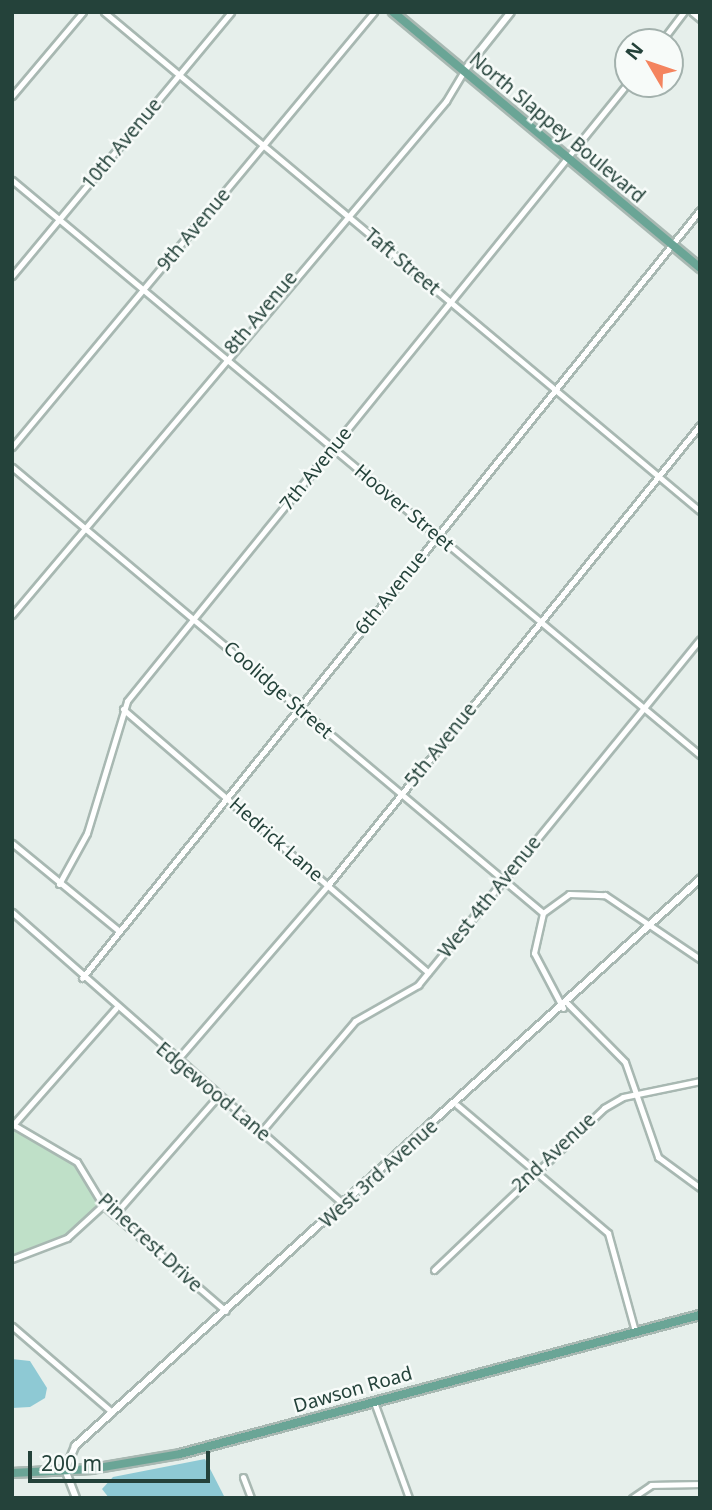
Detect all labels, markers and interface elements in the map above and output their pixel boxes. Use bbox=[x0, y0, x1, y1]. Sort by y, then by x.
north arrow bbox=[614, 28, 684, 98]
street label: North Slappey Boulevard bbox=[465, 48, 649, 208]
street label: 10th Avenue bbox=[77, 94, 167, 194]
street label: 9th Avenue bbox=[153, 184, 235, 276]
street label: Taft Street bbox=[360, 224, 444, 300]
street label: 8th Avenue bbox=[220, 267, 302, 359]
street label: 7th Avenue bbox=[275, 423, 357, 515]
street label: Hoover Street bbox=[350, 460, 458, 556]
street label: 6th Avenue bbox=[350, 547, 432, 639]
street label: Coolidge Street bbox=[219, 636, 337, 744]
street label: 5th Avenue bbox=[400, 699, 482, 791]
street label: Hedrick Lane bbox=[225, 793, 327, 887]
street label: West 4th Avenue bbox=[434, 832, 546, 962]
street label: Edgewood Lane bbox=[151, 1038, 275, 1146]
street label: 2nd Avenue bbox=[507, 1109, 601, 1197]
street label: West 3rd Avenue bbox=[315, 1115, 443, 1233]
street label: Pinecrest Drive bbox=[93, 1189, 207, 1297]
street label: Dawson Road bbox=[291, 1362, 415, 1418]
scale bar bbox=[32, 1436, 214, 1480]
text: 200 m bbox=[41, 1449, 102, 1477]

